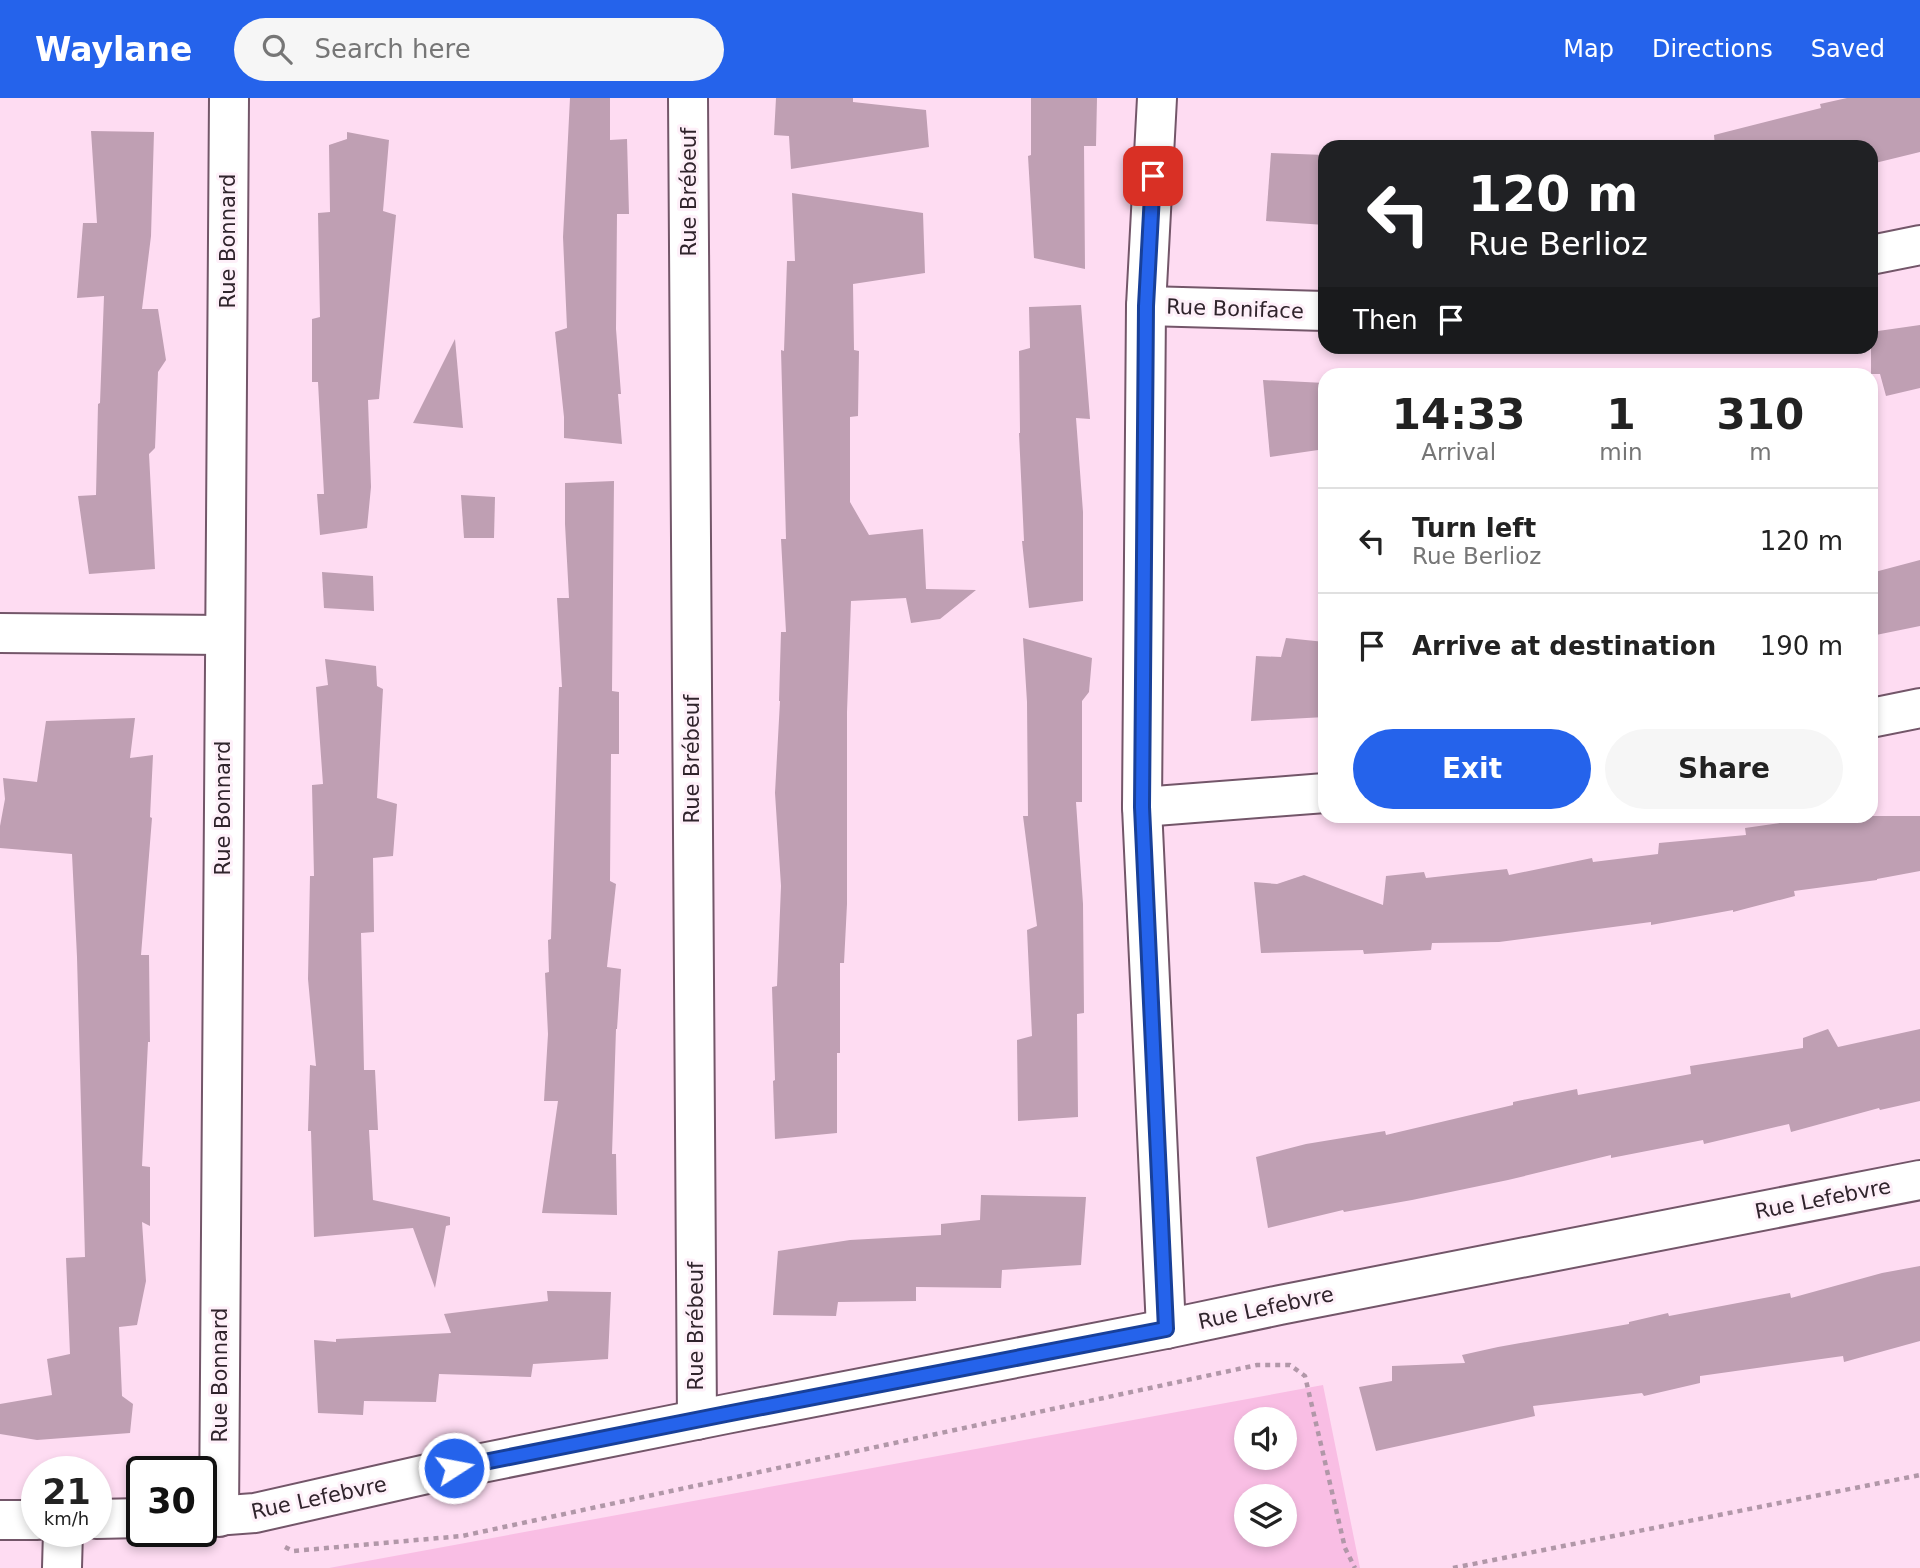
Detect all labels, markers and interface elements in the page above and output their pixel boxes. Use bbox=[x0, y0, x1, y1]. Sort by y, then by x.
search box bbox=[234, 18, 724, 81]
text: Waylane bbox=[35, 30, 192, 69]
icon: search bbox=[258, 30, 296, 68]
text: Search here bbox=[314, 34, 471, 64]
text: Map bbox=[1563, 35, 1614, 63]
text: Directions bbox=[1652, 35, 1773, 63]
text: Saved bbox=[1811, 35, 1885, 63]
street label: Rue Brébeuf bbox=[677, 127, 701, 257]
pin bbox=[1123, 146, 1183, 206]
icon: arrive bbox=[1134, 157, 1172, 195]
text: 120 m bbox=[1468, 166, 1638, 223]
icon: left bbox=[1353, 168, 1444, 259]
street label: Rue Bonnard bbox=[216, 174, 240, 308]
text: Rue Berlioz bbox=[1468, 225, 1648, 263]
street label: Rue Boniface bbox=[1166, 295, 1304, 323]
icon: arrive bbox=[1432, 301, 1470, 339]
text: Then bbox=[1353, 305, 1418, 335]
text: 14:33 bbox=[1392, 390, 1526, 439]
text: 1 bbox=[1606, 390, 1636, 439]
text: 310 bbox=[1717, 390, 1804, 439]
text: Arrival bbox=[1421, 439, 1496, 465]
text: min bbox=[1599, 439, 1643, 465]
text: m bbox=[1749, 439, 1772, 465]
text: Turn left bbox=[1412, 513, 1536, 543]
icon: left bbox=[1353, 522, 1391, 560]
text: 120 m bbox=[1760, 526, 1843, 556]
text: Rue Berlioz bbox=[1412, 543, 1541, 569]
icon: arrive bbox=[1353, 627, 1391, 665]
text: Arrive at destination bbox=[1412, 631, 1716, 661]
text: 190 m bbox=[1760, 631, 1843, 661]
street label: Rue Brébeuf bbox=[680, 694, 704, 824]
button: Exit bbox=[1353, 729, 1591, 809]
button: Share bbox=[1605, 729, 1843, 809]
street label: Rue Bonnard bbox=[211, 741, 235, 875]
street label: Rue Lefebvre bbox=[1753, 1174, 1893, 1224]
street label: Rue Brébeuf bbox=[684, 1261, 708, 1391]
street label: Rue Lefebvre bbox=[1196, 1282, 1336, 1334]
street label: Rue Bonnard bbox=[208, 1308, 232, 1442]
map controls bbox=[1234, 1407, 1297, 1547]
button: sound bbox=[1234, 1407, 1297, 1470]
position arrow bbox=[417, 1431, 491, 1505]
speed limit sign: 30 bbox=[126, 1456, 217, 1547]
text: 21 bbox=[42, 1472, 91, 1512]
street label: Rue Lefebvre bbox=[249, 1472, 389, 1524]
button: layers bbox=[1234, 1484, 1297, 1547]
text: km/h bbox=[44, 1508, 89, 1529]

